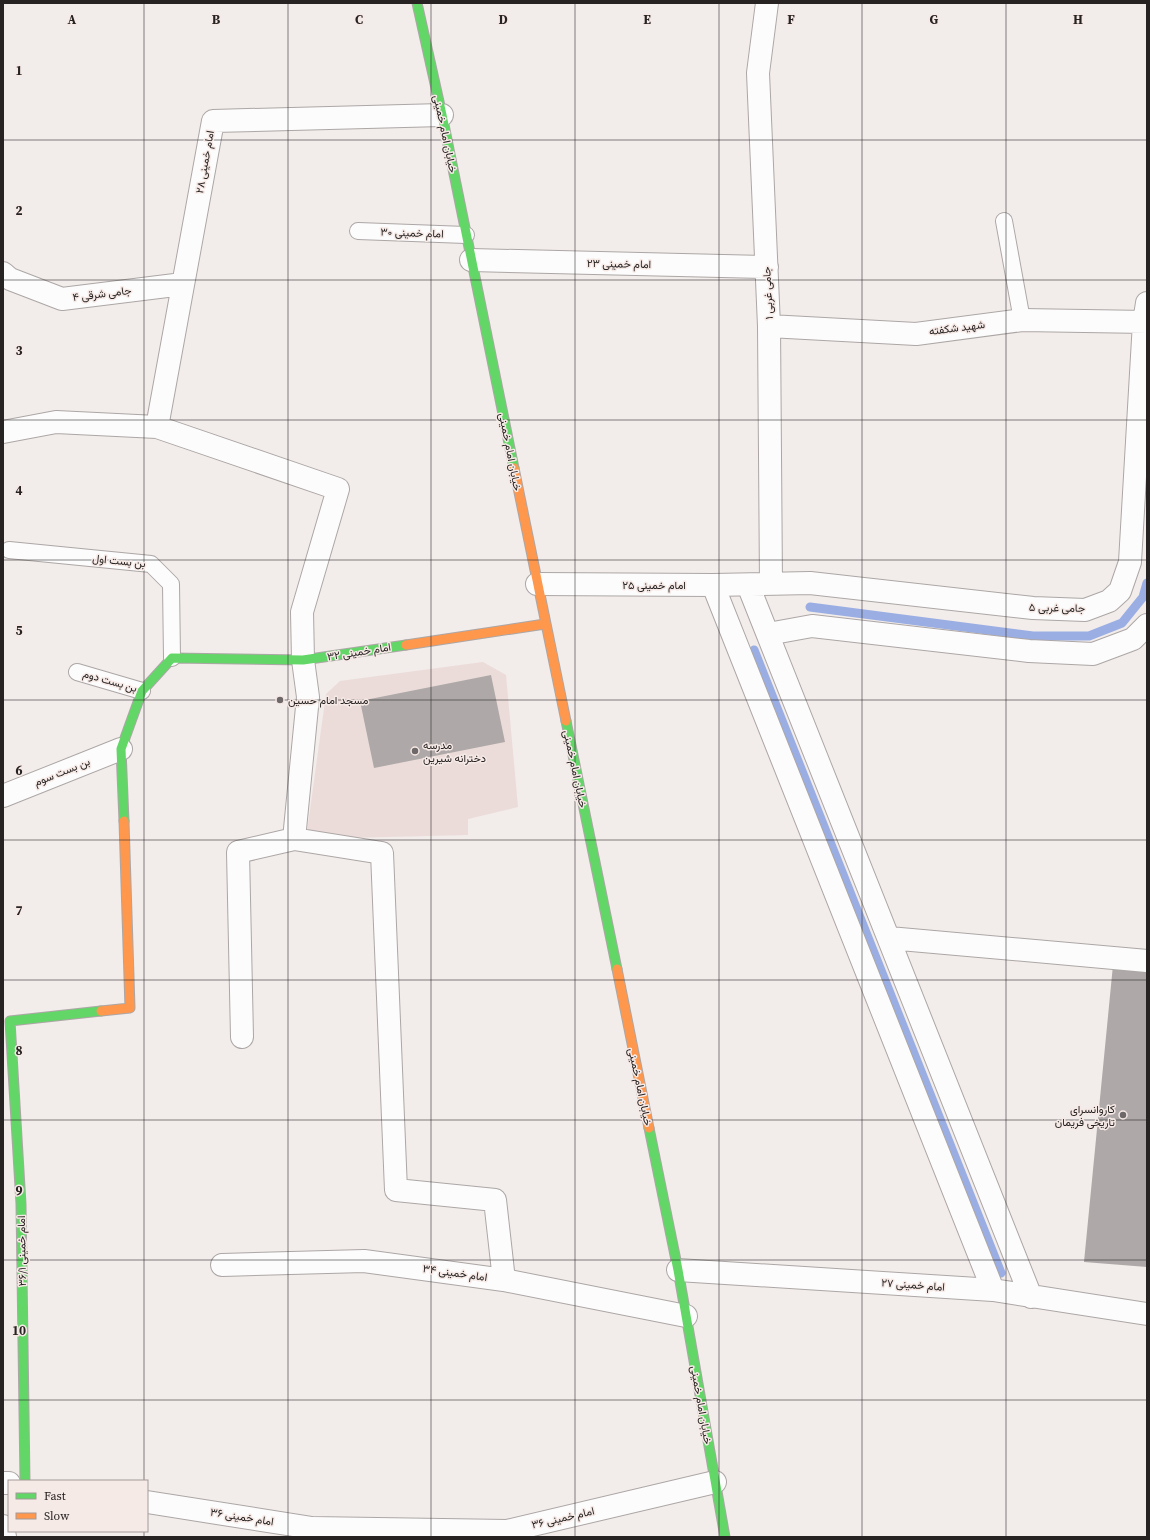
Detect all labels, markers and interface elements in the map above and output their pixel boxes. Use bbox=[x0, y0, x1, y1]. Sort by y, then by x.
text: A bbox=[68, 11, 77, 28]
text: B bbox=[212, 11, 221, 28]
text: C bbox=[355, 11, 363, 28]
text: D bbox=[498, 11, 508, 28]
text: E bbox=[643, 11, 651, 28]
text: F bbox=[787, 11, 795, 28]
text: G bbox=[930, 11, 939, 28]
text: H bbox=[1073, 11, 1083, 28]
text: 1 bbox=[15, 62, 23, 79]
street label: خیابان امام خمینی bbox=[429, 94, 461, 174]
street label: امام خمینی ۲۸ bbox=[192, 129, 218, 195]
text: 2 bbox=[15, 202, 23, 219]
street label: امام خمینی ۳۰ bbox=[380, 224, 444, 242]
street label: امام خمینی ۲۳ bbox=[587, 256, 651, 272]
street label: جامی غربی ۱ bbox=[759, 266, 777, 320]
street label: جامی شرقی ۴ bbox=[72, 283, 132, 305]
street label: شهید شکفته bbox=[928, 317, 986, 339]
text: 3 bbox=[15, 342, 23, 359]
street label: خیابان امام خمینی bbox=[495, 412, 525, 492]
text: 4 bbox=[15, 482, 23, 499]
street label: بن بست اول bbox=[92, 551, 146, 571]
street label: امام خمینی ۲۵ bbox=[622, 578, 686, 593]
street label: جامی غربی ۵ bbox=[1029, 600, 1085, 616]
text: 5 bbox=[15, 622, 23, 639]
street label: امام خمینی ۳۲ bbox=[326, 640, 392, 664]
street label: بن بست دوم bbox=[81, 666, 139, 696]
place label: مسجد امام حسین bbox=[288, 693, 369, 708]
marker: مسجد امام حسین bbox=[275, 695, 285, 705]
street label: خیابان امام خمینی bbox=[559, 729, 591, 809]
place label: مدرسه دخترانه شیرین bbox=[423, 738, 486, 766]
marker: مدرسه دخترانه شیرین bbox=[410, 746, 420, 756]
street label: بن بست سوم bbox=[32, 754, 92, 790]
text: 6 bbox=[15, 762, 23, 779]
text: 7 bbox=[15, 902, 23, 919]
text: 8 bbox=[15, 1042, 23, 1059]
street label: خیابان امام خمینی bbox=[624, 1047, 656, 1127]
place label: کاروانسرای تاریخی فریمان bbox=[1055, 1102, 1115, 1130]
marker: کاروانسرای تاریخی فریمان bbox=[1118, 1110, 1128, 1120]
text: 9 bbox=[15, 1182, 23, 1199]
street label: امام خمینی ۳۶/۱ bbox=[14, 1215, 30, 1287]
street label: امام خمینی ۳۴ bbox=[422, 1261, 488, 1285]
street label: امام خمینی ۲۷ bbox=[881, 1275, 945, 1295]
text: 10 bbox=[12, 1322, 26, 1339]
street label: خیابان امام خمینی bbox=[687, 1365, 715, 1445]
legend bbox=[8, 1480, 148, 1532]
text: Fast bbox=[44, 1488, 66, 1504]
street label: امام خمینی ۳۶ bbox=[530, 1503, 596, 1533]
street label: امام خمینی ۳۶ bbox=[209, 1505, 275, 1529]
text: Slow bbox=[44, 1508, 70, 1524]

